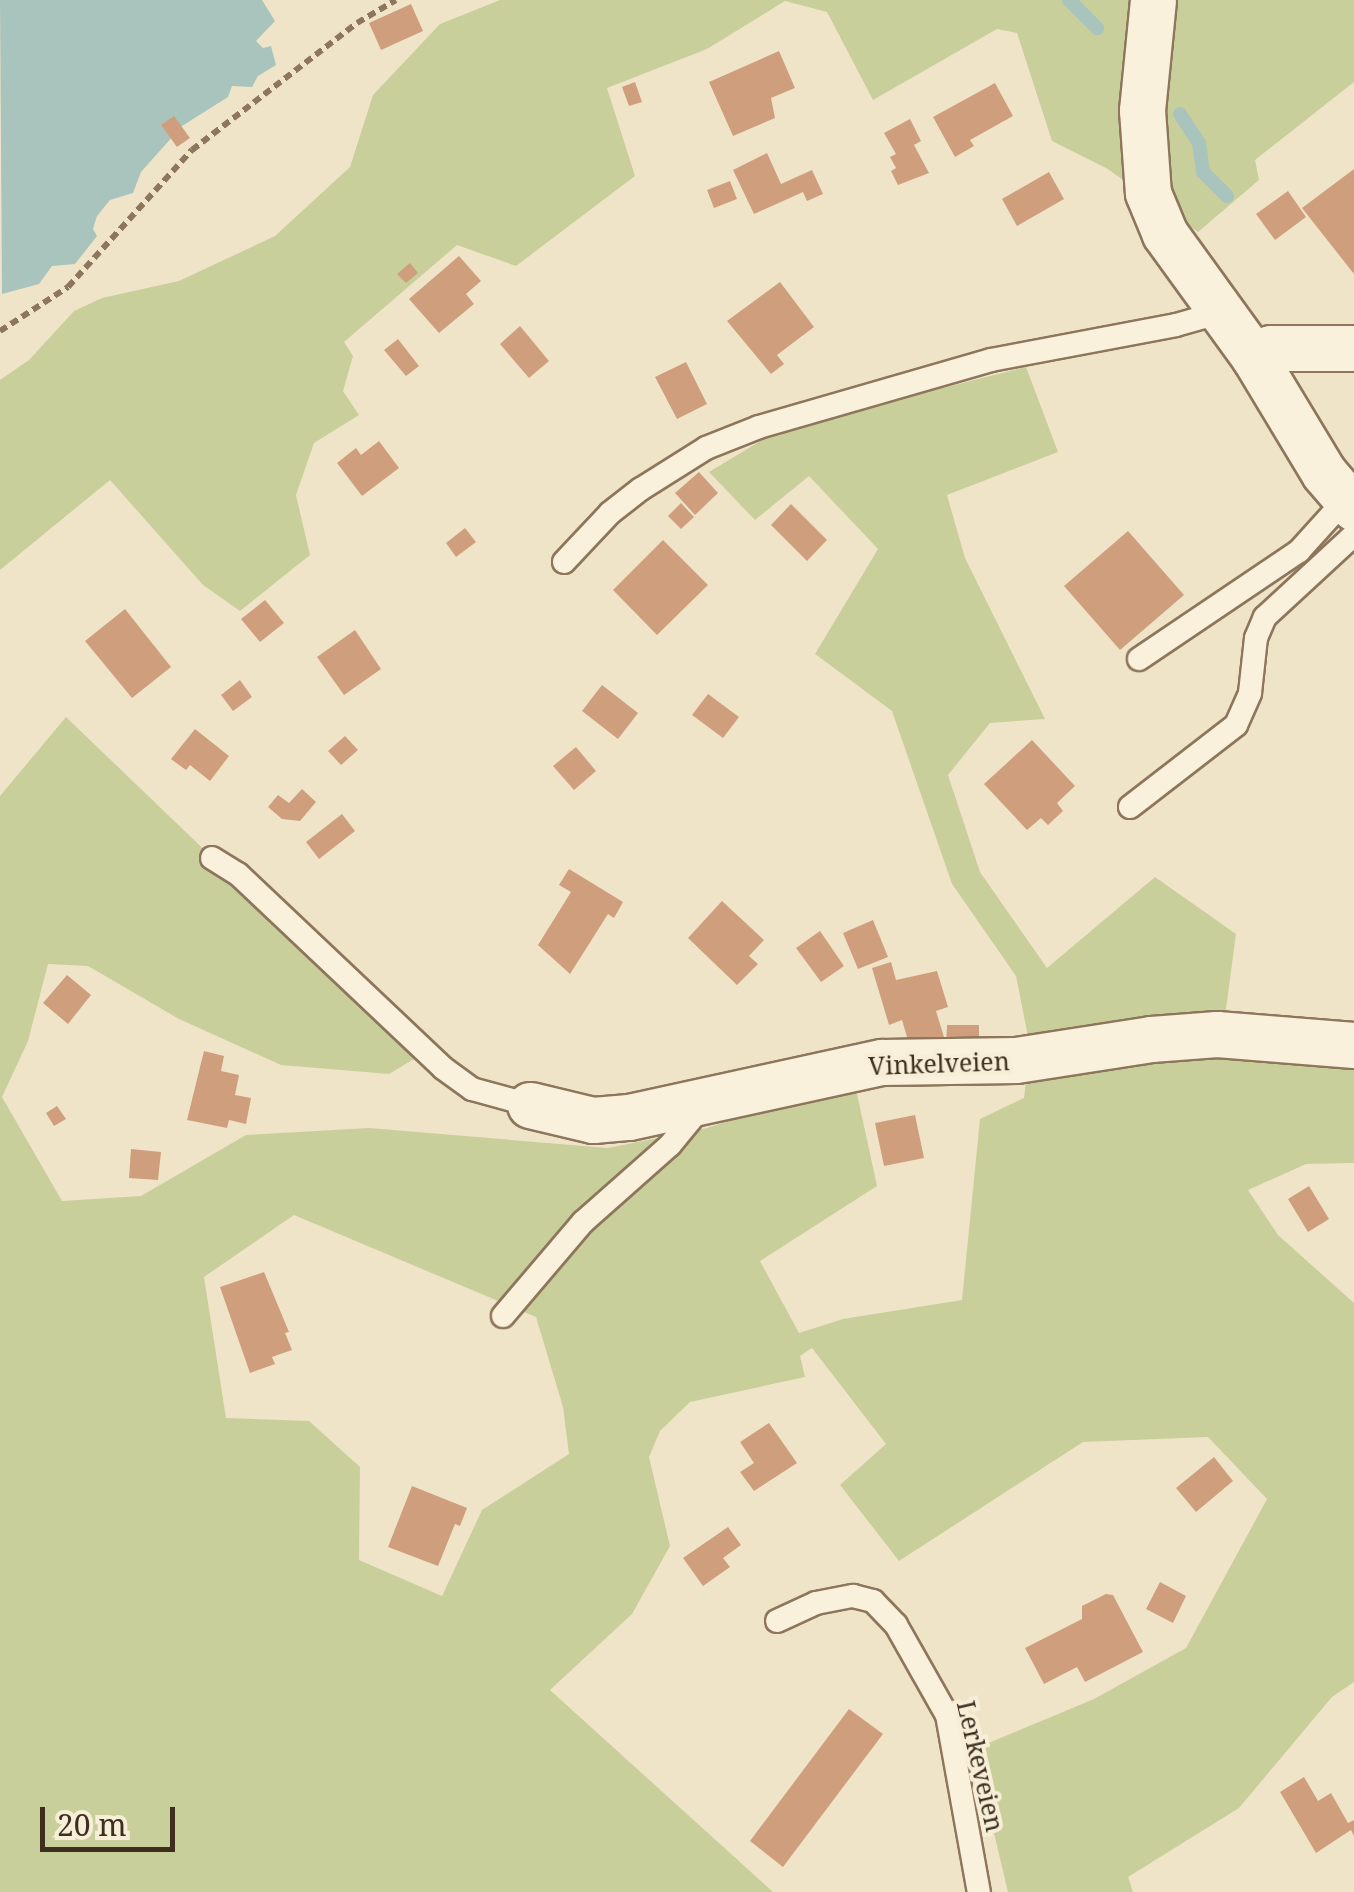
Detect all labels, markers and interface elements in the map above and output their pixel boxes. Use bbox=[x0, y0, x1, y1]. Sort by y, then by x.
street label: Vinkelveien bbox=[868, 1046, 1010, 1080]
street label: Lerkeveien bbox=[951, 1698, 1011, 1834]
scale bar bbox=[45, 1787, 180, 1849]
text: 20 m bbox=[57, 1804, 127, 1845]

